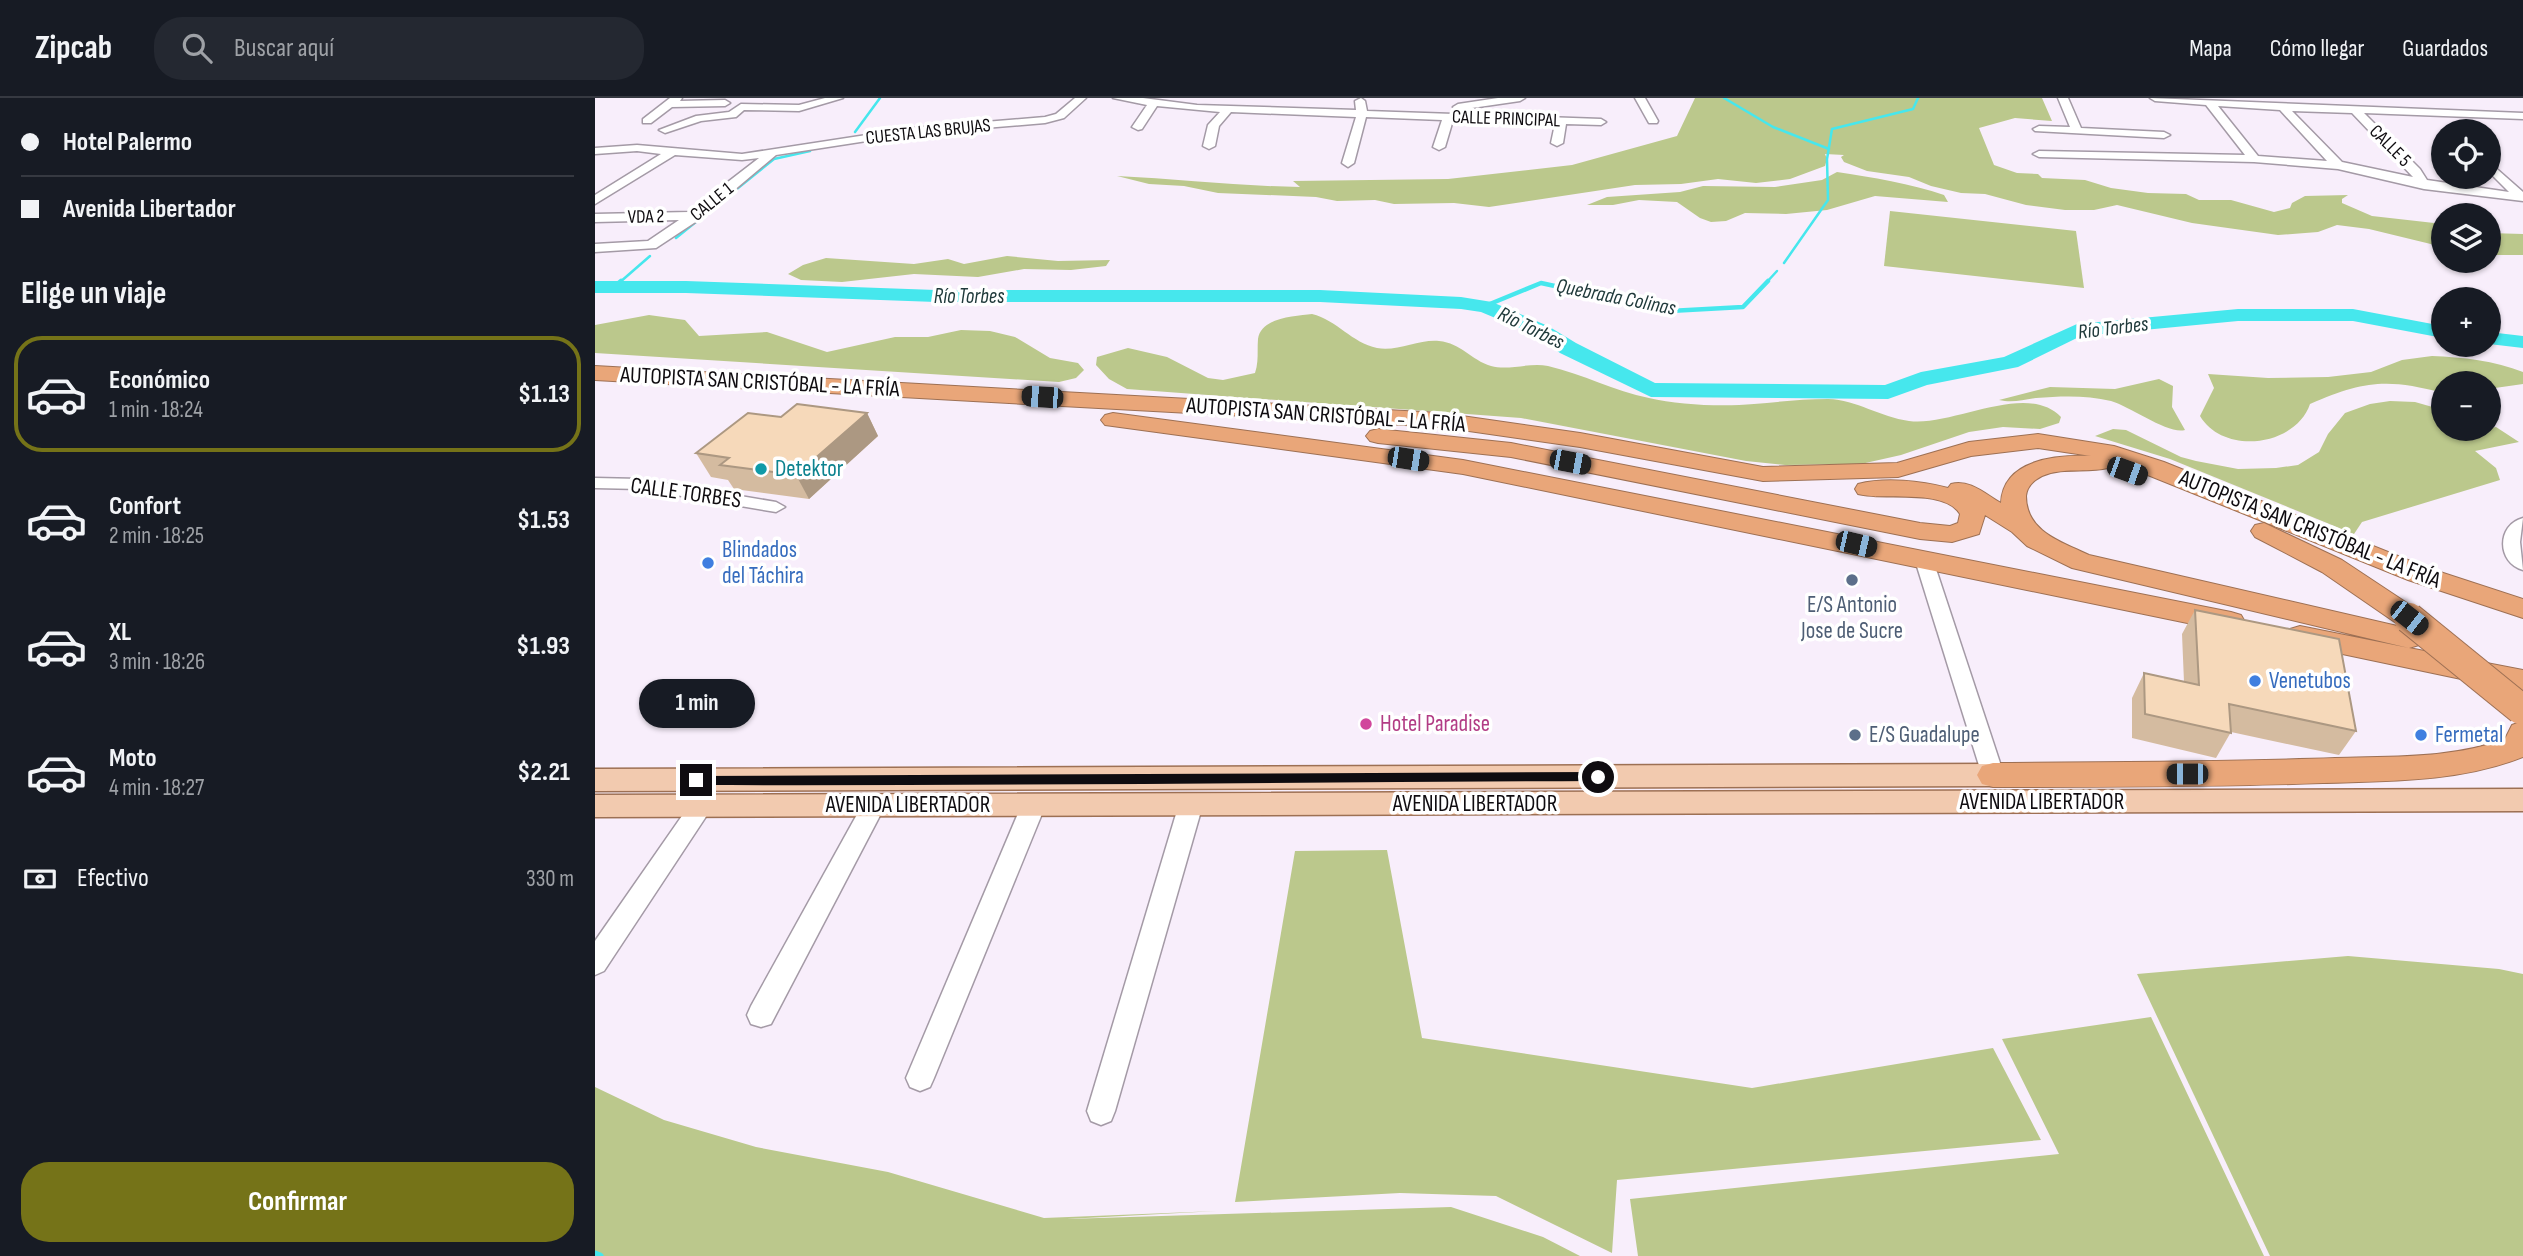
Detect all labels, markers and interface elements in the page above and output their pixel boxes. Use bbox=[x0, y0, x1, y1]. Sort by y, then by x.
search box bbox=[154, 17, 644, 80]
text: Zipcab bbox=[35, 28, 112, 68]
icon: search bbox=[178, 29, 216, 67]
text: Buscar aquí bbox=[234, 33, 334, 64]
text: Mapa bbox=[2189, 34, 2232, 63]
text: Cómo llegar bbox=[2270, 34, 2364, 63]
text: Guardados bbox=[2402, 34, 2488, 63]
street label: CALLE PRINCIPAL bbox=[1451, 106, 1561, 132]
street label: CUESTA LAS BRUJAS bbox=[864, 114, 992, 150]
map controls bbox=[2431, 119, 2501, 441]
button: locate bbox=[2431, 119, 2501, 189]
street label: CALLE 5 bbox=[2364, 120, 2416, 172]
text: Hotel Palermo bbox=[63, 127, 192, 158]
street label: CALLE 1 bbox=[686, 177, 739, 226]
text: Avenida Libertador bbox=[63, 194, 236, 225]
button: layers bbox=[2431, 203, 2501, 273]
street label: VDA 2 bbox=[627, 205, 665, 229]
water label: Quebrada Colinas bbox=[1554, 273, 1678, 321]
text: Elige un viaje bbox=[21, 274, 166, 313]
water label: Río Torbes bbox=[934, 284, 1005, 309]
button: + bbox=[2431, 287, 2501, 357]
water label: Río Torbes bbox=[1494, 301, 1569, 355]
water label: Río Torbes bbox=[2076, 311, 2150, 345]
street label: AUTOPISTA SAN CRISTÓBAL - LA FRÍA bbox=[619, 361, 900, 403]
icon: car bbox=[25, 363, 88, 426]
text: Económico bbox=[109, 365, 210, 396]
button: − bbox=[2431, 371, 2501, 441]
text: $1.13 bbox=[518, 379, 570, 410]
car bbox=[1021, 385, 1064, 409]
street label: AUTOPISTA SAN CRISTÓBAL - LA FRÍA bbox=[1185, 391, 1467, 439]
text: 1 min · 18:24 bbox=[109, 396, 203, 424]
car bbox=[1386, 445, 1431, 473]
car bbox=[1548, 448, 1593, 476]
car bbox=[2104, 454, 2151, 488]
place label: Detektor bbox=[775, 455, 844, 483]
marker: Detektor bbox=[753, 461, 769, 477]
street label: AUTOPISTA SAN CRISTÓBAL - LA FRÍA bbox=[2174, 463, 2445, 594]
street label: CALLE TORBES bbox=[629, 471, 743, 515]
icon: car bbox=[25, 489, 88, 552]
text: Confort bbox=[109, 491, 181, 522]
text: $1.53 bbox=[517, 505, 570, 536]
text: 2 min · 18:25 bbox=[109, 522, 204, 550]
car bbox=[1834, 529, 1879, 559]
place label: Blindados del Táchira bbox=[722, 536, 804, 590]
marker: Blindados del Táchira bbox=[700, 555, 716, 571]
marker: E/S Antonio Jose de Sucre bbox=[1844, 572, 1860, 588]
place label: E/S Antonio Jose de Sucre bbox=[1800, 591, 1903, 645]
car bbox=[2386, 597, 2433, 639]
icon: car bbox=[25, 615, 88, 678]
text: XL bbox=[109, 617, 131, 648]
text: $1.93 bbox=[516, 631, 570, 662]
text: 3 min · 18:26 bbox=[109, 648, 205, 676]
place label: Venetubos bbox=[2269, 667, 2351, 695]
marker: Venetubos bbox=[2247, 673, 2263, 689]
callout: 1 min bbox=[638, 678, 754, 728]
text: 1 min bbox=[676, 689, 718, 717]
place label: Hotel Paradise bbox=[1380, 710, 1490, 738]
marker: Hotel Paradise bbox=[1358, 716, 1374, 732]
place label: E/S Guadalupe bbox=[1869, 721, 1980, 749]
place label: Fermetal bbox=[2435, 721, 2503, 749]
marker: E/S Guadalupe bbox=[1847, 727, 1863, 743]
marker: Fermetal bbox=[2413, 727, 2429, 743]
icon: car bbox=[25, 741, 88, 804]
text: Moto bbox=[109, 743, 157, 774]
text: $2.21 bbox=[517, 757, 570, 788]
route start bbox=[1582, 761, 1614, 793]
route end bbox=[680, 764, 712, 796]
car bbox=[2167, 764, 2209, 785]
text: 4 min · 18:27 bbox=[109, 774, 204, 802]
street label: AVENIDA LIBERTADOR bbox=[1959, 788, 2125, 816]
street label: AVENIDA LIBERTADOR bbox=[1392, 790, 1558, 818]
street label: AVENIDA LIBERTADOR bbox=[825, 791, 991, 819]
icon: cash bbox=[21, 860, 59, 898]
text: Efectivo bbox=[77, 863, 149, 894]
text: 330 m bbox=[526, 865, 574, 893]
button: Confirmar bbox=[21, 1162, 574, 1242]

